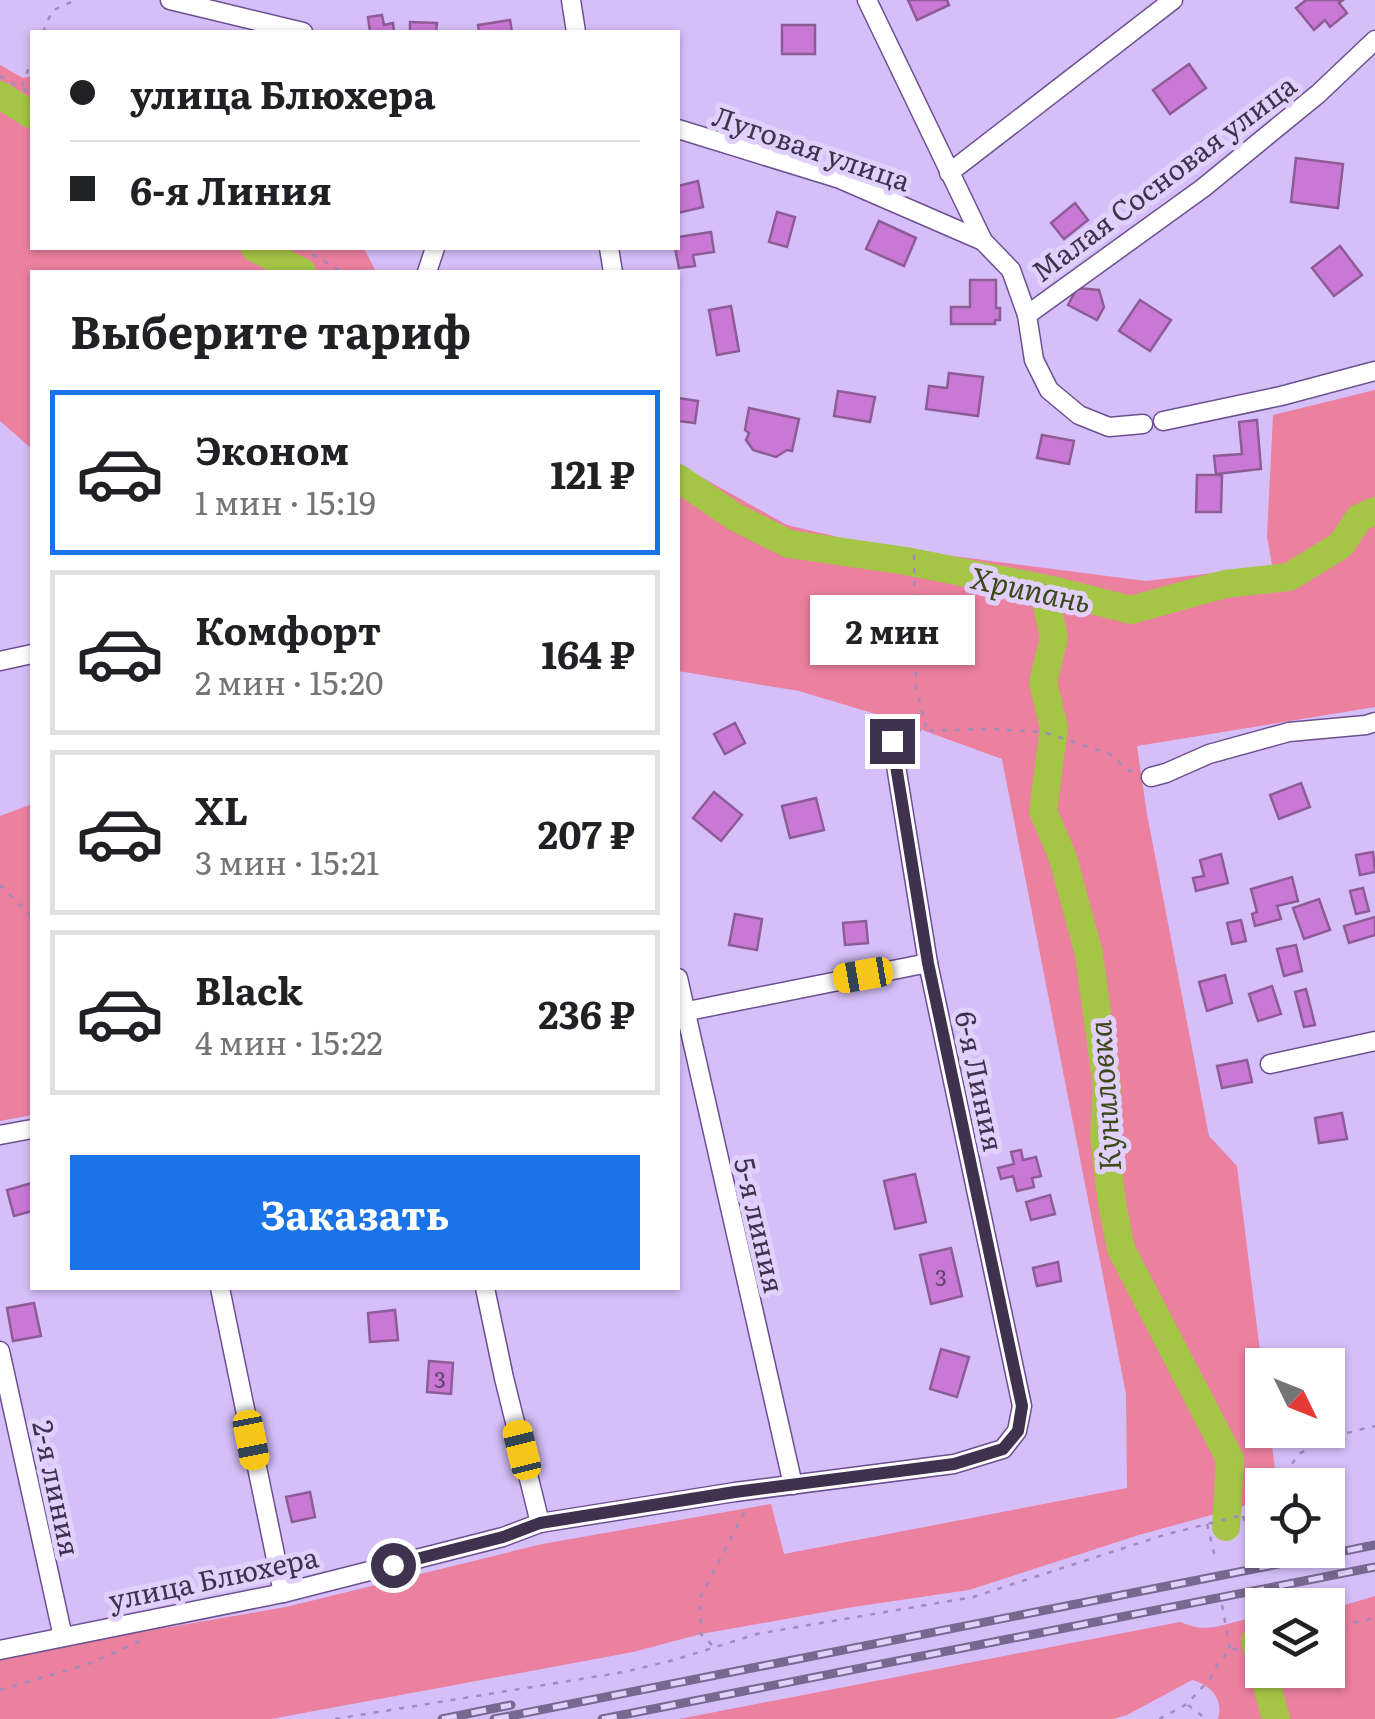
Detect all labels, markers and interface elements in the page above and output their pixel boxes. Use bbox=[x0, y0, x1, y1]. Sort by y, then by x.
street label: Малая Сосновая улица bbox=[1022, 63, 1304, 291]
text: улица Блюхера bbox=[130, 64, 435, 121]
street label: Луговая улица bbox=[708, 94, 916, 200]
text: 6-я Линия bbox=[130, 160, 332, 217]
text: Выберите тариф bbox=[70, 296, 471, 363]
text: Эконом bbox=[195, 420, 349, 477]
icon: car bbox=[75, 428, 165, 518]
text: 121 ₽ bbox=[550, 444, 635, 501]
text: 1 мин · 15:19 bbox=[195, 477, 376, 525]
water label: Хрипань bbox=[967, 554, 1095, 622]
callout: 2 мин bbox=[810, 596, 974, 666]
text: Комфорт bbox=[195, 600, 381, 657]
text: 2 мин bbox=[846, 606, 939, 654]
icon: car bbox=[75, 608, 165, 698]
text: 164 ₽ bbox=[541, 624, 635, 681]
text: 2 мин · 15:20 bbox=[195, 657, 384, 705]
route end bbox=[870, 719, 915, 764]
text: XL bbox=[195, 780, 248, 837]
icon: car bbox=[75, 788, 165, 878]
text: 207 ₽ bbox=[538, 804, 635, 861]
text: 3 мин · 15:21 bbox=[195, 837, 379, 885]
car bbox=[831, 955, 895, 995]
text: Black bbox=[195, 960, 303, 1017]
icon: car bbox=[75, 968, 165, 1058]
text: 236 ₽ bbox=[538, 984, 635, 1041]
street label: 6-я Линия bbox=[946, 1007, 1016, 1155]
text: 4 мин · 15:22 bbox=[195, 1017, 383, 1065]
water label: Куниловка bbox=[1076, 1019, 1130, 1173]
street label: 5-я линия bbox=[725, 1153, 797, 1297]
button: Заказать bbox=[70, 1155, 640, 1270]
house number: 3 bbox=[935, 1260, 947, 1293]
north arrow bbox=[1245, 1348, 1345, 1448]
map controls bbox=[1245, 1348, 1345, 1688]
house number: 3 bbox=[434, 1362, 446, 1395]
car bbox=[231, 1408, 271, 1472]
street label: 2-я линия bbox=[23, 1416, 93, 1560]
car bbox=[500, 1417, 544, 1483]
button: locate bbox=[1245, 1468, 1345, 1568]
street label: улица Блюхера bbox=[104, 1534, 322, 1620]
route start bbox=[371, 1543, 416, 1588]
button: layers bbox=[1245, 1588, 1345, 1688]

